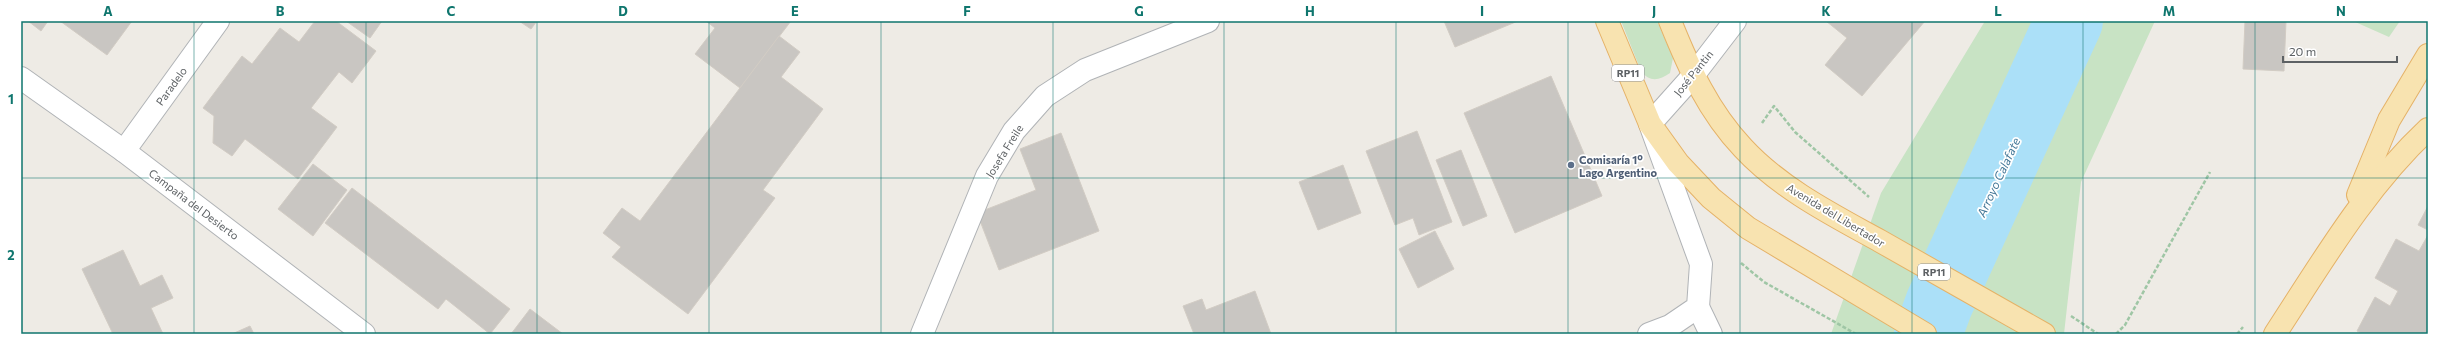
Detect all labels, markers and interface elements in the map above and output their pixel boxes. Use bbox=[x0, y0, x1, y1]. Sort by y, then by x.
text: A bbox=[103, 3, 113, 19]
text: B bbox=[276, 3, 285, 19]
text: C bbox=[447, 3, 456, 19]
text: D bbox=[618, 3, 628, 19]
text: E bbox=[791, 3, 799, 19]
text: F bbox=[963, 3, 971, 19]
text: G bbox=[1134, 3, 1144, 19]
text: H bbox=[1305, 3, 1315, 19]
text: I bbox=[1480, 3, 1484, 19]
text: J bbox=[1652, 3, 1656, 19]
text: K bbox=[1821, 3, 1831, 19]
text: L bbox=[1994, 3, 2002, 19]
text: M bbox=[2163, 3, 2175, 19]
text: N bbox=[2336, 3, 2346, 19]
scale bar bbox=[2283, 38, 2397, 64]
text: 20 m bbox=[2289, 44, 2316, 58]
street label: José Pantin bbox=[1671, 47, 1716, 99]
street label: Paradelo bbox=[153, 64, 190, 108]
road number: RP11 bbox=[1612, 65, 1644, 81]
text: 1 bbox=[8, 91, 14, 107]
street label: Josefa Freile bbox=[983, 122, 1026, 180]
water label: Arroyo Calafate bbox=[1973, 135, 2023, 220]
place label: Comisaría 1° Lago Argentino bbox=[1579, 153, 1657, 179]
marker: Comisaría 1° Lago Argentino bbox=[1566, 160, 1576, 170]
street label: Campaña del Desierto bbox=[146, 166, 242, 242]
street label: Avenida del Libertador bbox=[1785, 181, 1888, 250]
text: 2 bbox=[7, 247, 15, 263]
road number: RP11 bbox=[1918, 264, 1950, 280]

